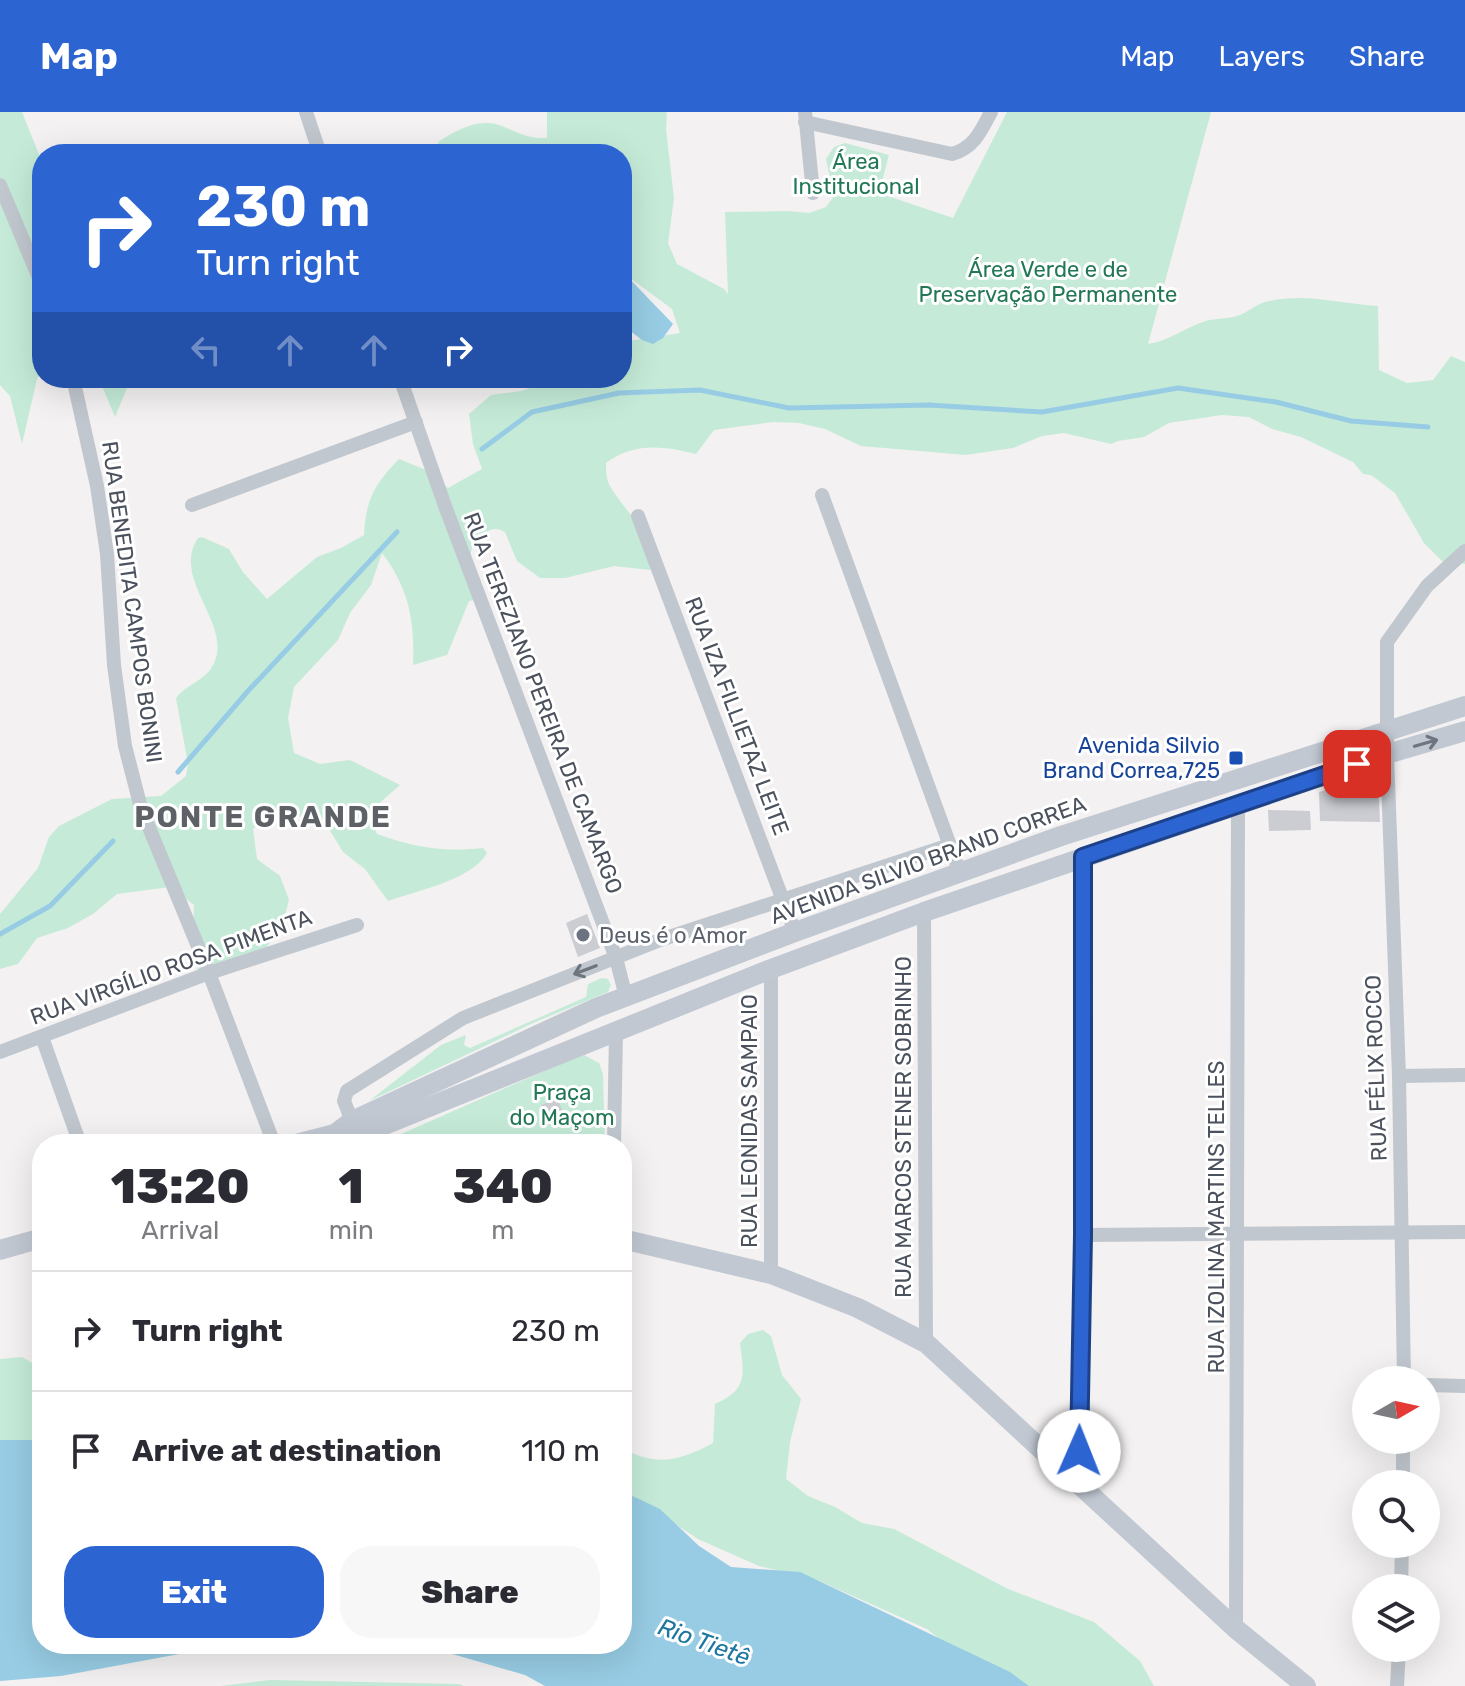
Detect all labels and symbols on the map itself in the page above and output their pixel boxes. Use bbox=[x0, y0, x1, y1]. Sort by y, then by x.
park label: Área Institucional bbox=[792, 148, 920, 200]
park label: Área Verde e de Preservação Permanente bbox=[919, 256, 1177, 308]
street label: RUA BENEDITA CAMPOS BONINI bbox=[96, 439, 168, 765]
street label: RUA TEREZIANO PEREIRA DE CAMARGO bbox=[458, 508, 628, 898]
street label: RUA IZA FILLIETAZ LEITE bbox=[679, 593, 795, 839]
pin bbox=[1323, 730, 1391, 798]
place label: Avenida Silvio Brand Correa,725 bbox=[1043, 732, 1220, 784]
one-way arrow bbox=[1412, 735, 1438, 750]
marker: Avenida Silvio Brand Correa,725 bbox=[1227, 749, 1245, 767]
street label: AVENIDA SILVIO BRAND CORREA bbox=[766, 790, 1090, 930]
district label: PONTE GRANDE bbox=[134, 799, 392, 835]
street label: RUA VIRGÍLIO ROSA PIMENTA bbox=[27, 903, 316, 1031]
place label: Deus é o Amor bbox=[599, 922, 747, 949]
marker: Deus é o Amor bbox=[574, 926, 592, 944]
street label: RUA MARCOS STENER SOBRINHO bbox=[890, 956, 917, 1298]
one-way arrow bbox=[573, 964, 598, 978]
street label: RUA FÉLIX ROCCO bbox=[1359, 974, 1393, 1162]
street label: RUA LEONIDAS SAMPAIO bbox=[736, 994, 763, 1248]
street label: RUA IZOLINA MARTINS TELLES bbox=[1203, 1060, 1230, 1374]
park label: Praça do Maçom bbox=[509, 1079, 615, 1131]
north arrow bbox=[1352, 1366, 1440, 1454]
position arrow bbox=[1037, 1409, 1121, 1493]
water label: Rio Tietê bbox=[654, 1612, 754, 1672]

